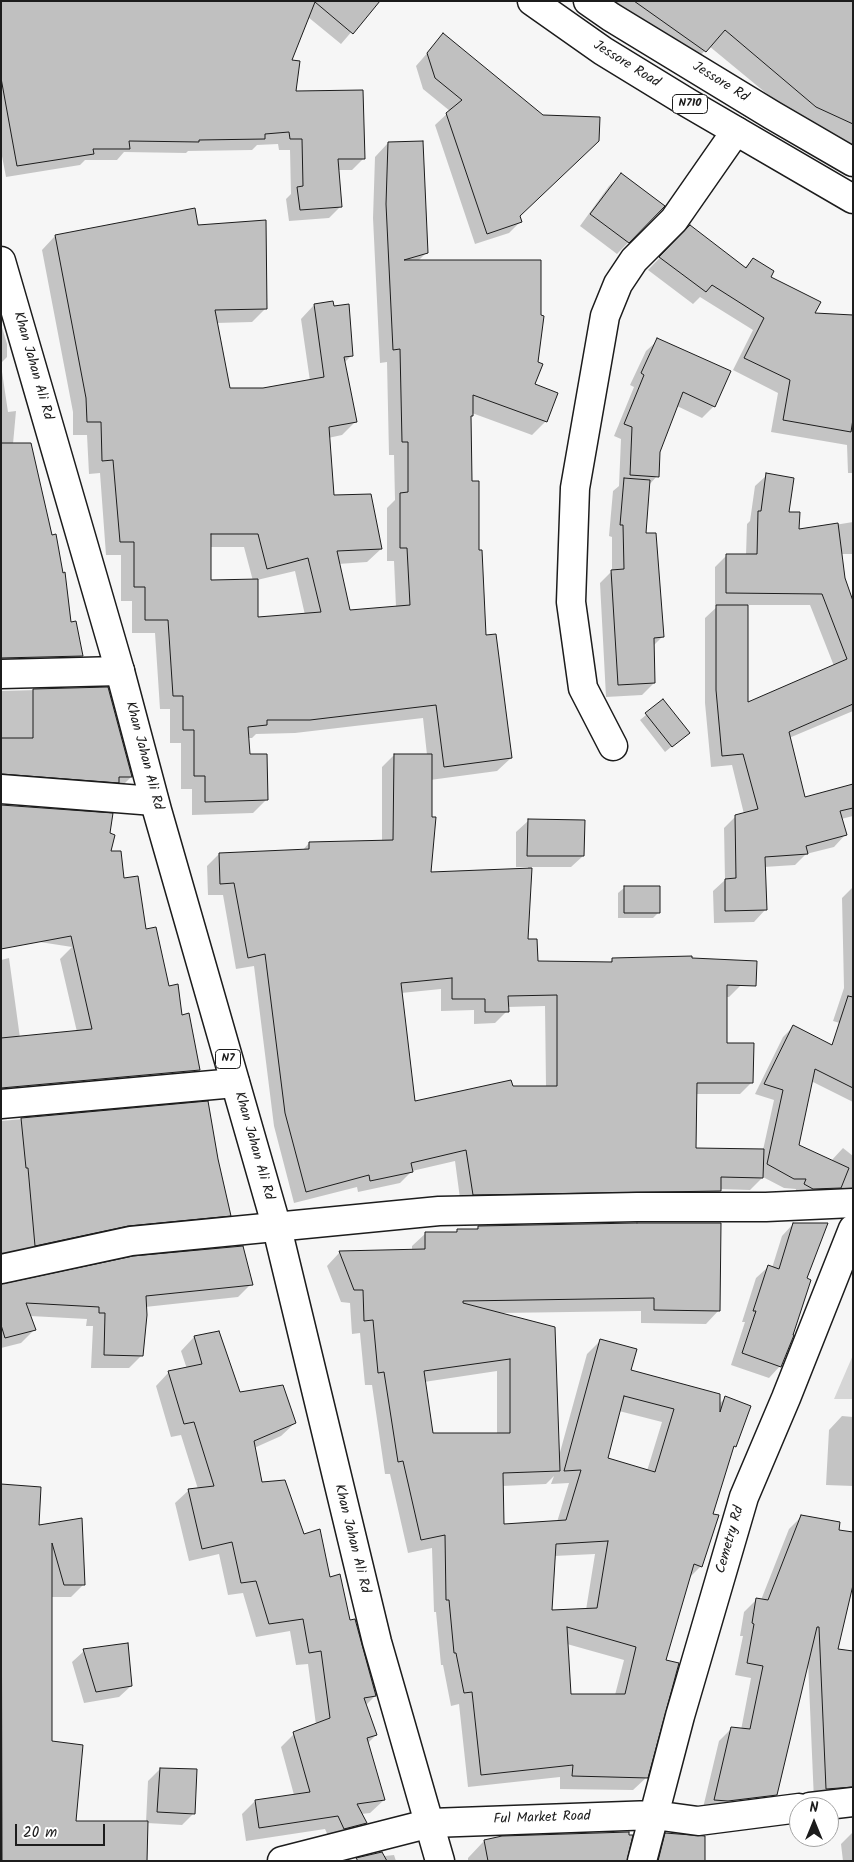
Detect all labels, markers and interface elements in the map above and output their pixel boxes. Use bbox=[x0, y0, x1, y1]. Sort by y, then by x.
street label: Jessore Road bbox=[589, 38, 663, 92]
street label: Jessore Rd bbox=[689, 59, 751, 107]
road number: N710 bbox=[672, 95, 708, 114]
street label: Khan Jahan Ali Rd bbox=[9, 310, 55, 422]
street label: Khan Jahan Ali Rd bbox=[120, 700, 166, 812]
road number: N7 bbox=[216, 1050, 240, 1068]
street label: Khan Jahan Ali Rd bbox=[230, 1090, 276, 1202]
street label: Khan Jahan Ali Rd bbox=[329, 1483, 373, 1595]
street label: Cemetry Rd bbox=[713, 1504, 749, 1576]
north arrow bbox=[789, 1797, 839, 1847]
text: N bbox=[810, 1797, 818, 1819]
street label: Ful Market Road bbox=[493, 1809, 591, 1829]
scale bar bbox=[18, 1814, 108, 1846]
text: 20 m bbox=[23, 1821, 57, 1845]

